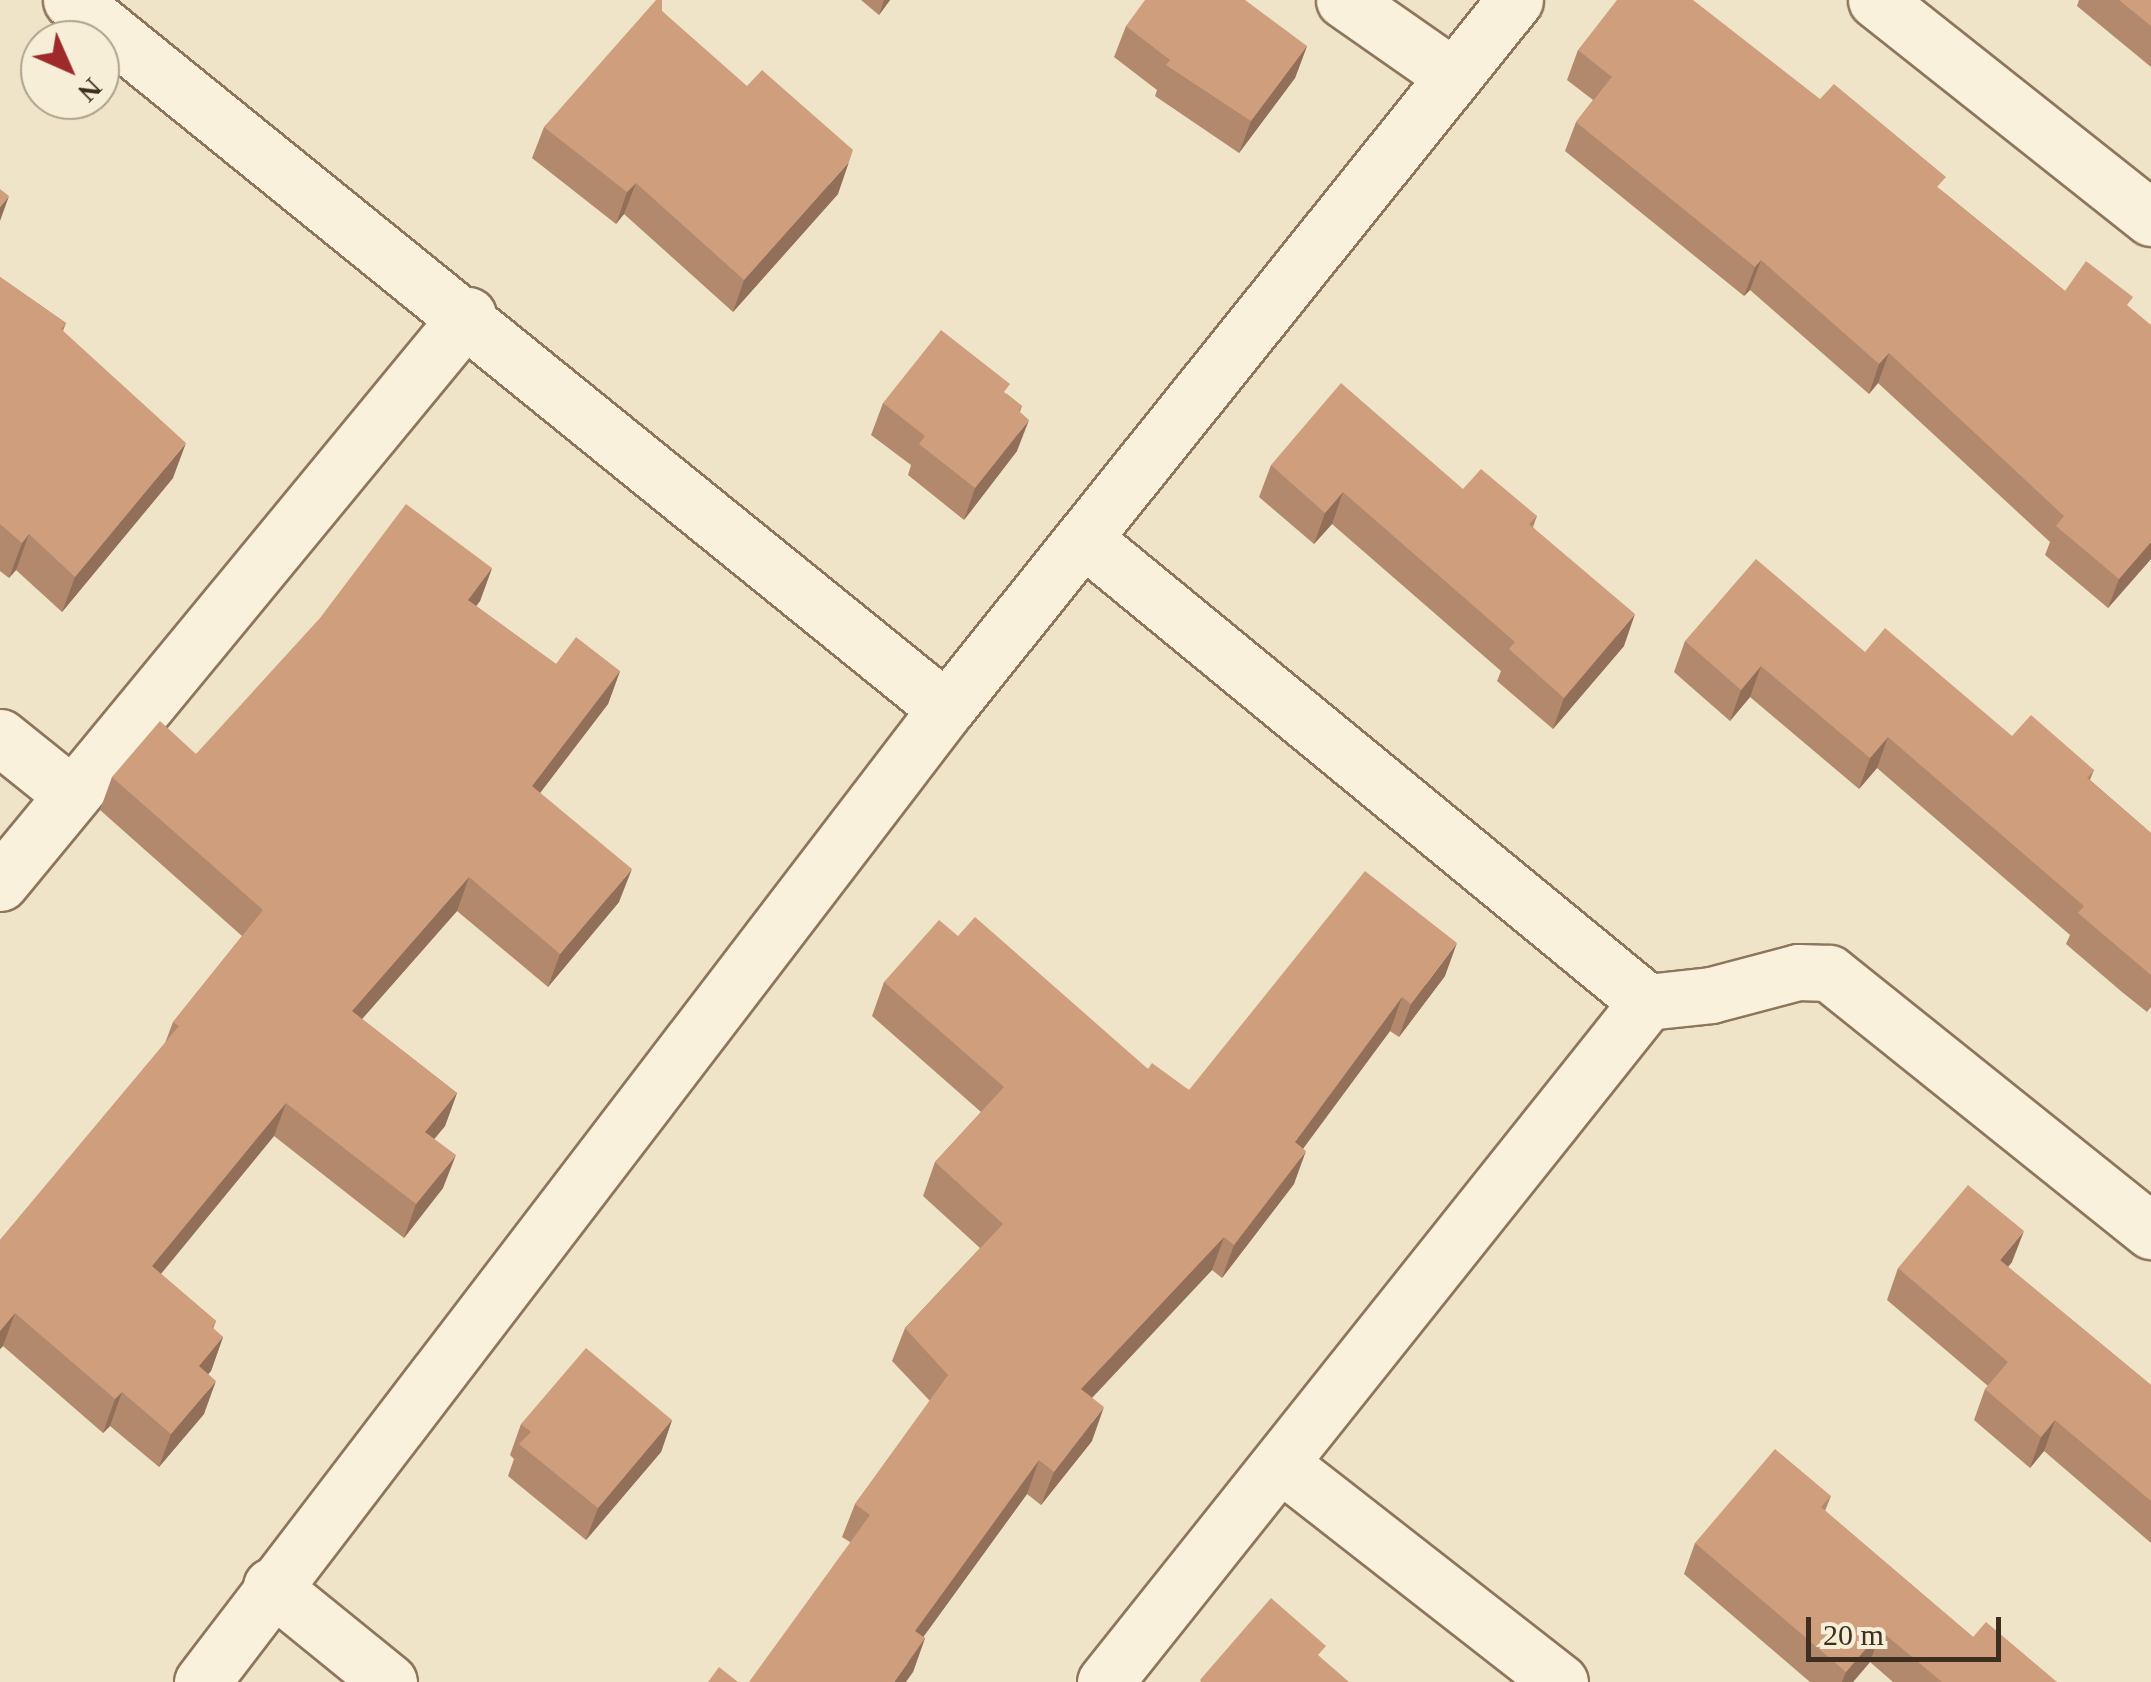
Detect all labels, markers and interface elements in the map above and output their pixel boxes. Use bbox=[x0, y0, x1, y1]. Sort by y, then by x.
north arrow bbox=[20, 20, 120, 120]
text: N bbox=[72, 72, 108, 108]
scale bar bbox=[1811, 1597, 2006, 1659]
text: 20 m bbox=[1823, 1618, 1884, 1651]

